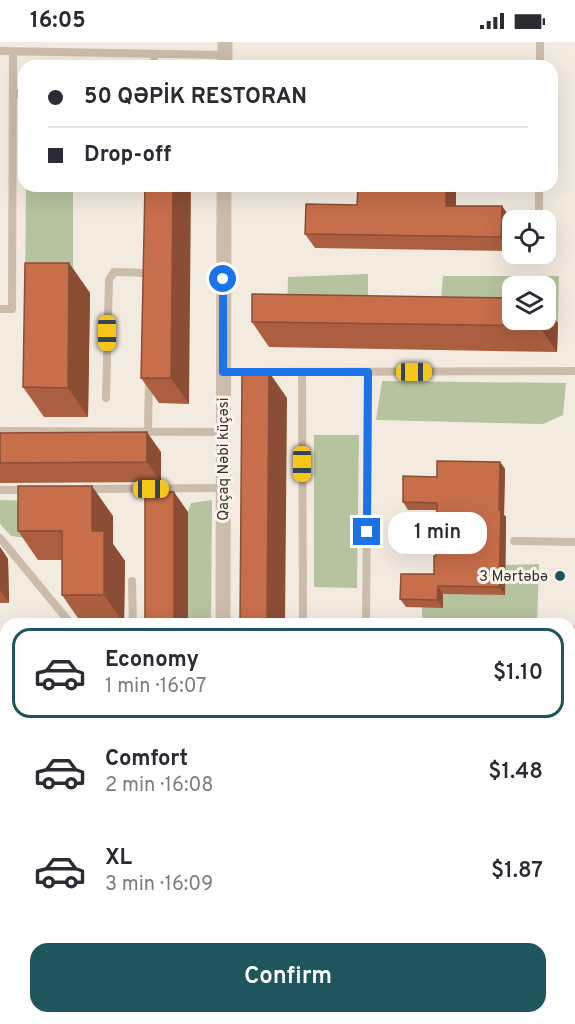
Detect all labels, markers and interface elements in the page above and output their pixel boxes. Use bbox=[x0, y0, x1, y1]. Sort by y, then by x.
text: 16:05 bbox=[30, 8, 86, 35]
text: 50 QƏPİK RESTORAN bbox=[84, 84, 307, 111]
text: Drop-off bbox=[84, 142, 171, 169]
map controls bbox=[502, 210, 556, 330]
button: locate bbox=[502, 210, 556, 264]
route start bbox=[209, 265, 236, 292]
button: layers bbox=[502, 276, 556, 330]
car bbox=[98, 315, 116, 351]
car bbox=[396, 363, 432, 381]
street label: Qaçaq Nəbi küçəsi bbox=[215, 397, 234, 521]
car bbox=[293, 446, 311, 482]
car bbox=[133, 480, 169, 498]
callout: 1 min bbox=[388, 511, 487, 553]
route end bbox=[353, 518, 380, 545]
text: 1 min bbox=[414, 520, 461, 546]
place label: 3 Mərtəbə bbox=[479, 568, 548, 587]
marker: 3 Mərtəbə bbox=[553, 569, 567, 583]
icon: car bbox=[33, 646, 87, 700]
text: Economy bbox=[105, 647, 199, 674]
text: $1.10 bbox=[493, 660, 543, 687]
text: 1 min · 16:07 bbox=[105, 674, 206, 700]
icon: car bbox=[33, 745, 87, 799]
text: Comfort bbox=[105, 746, 188, 773]
text: $1.48 bbox=[488, 759, 543, 786]
text: 2 min · 16:08 bbox=[105, 773, 214, 799]
icon: car bbox=[33, 844, 87, 898]
text: XL bbox=[105, 845, 132, 872]
text: $1.87 bbox=[491, 858, 543, 885]
text: 3 min · 16:09 bbox=[105, 872, 213, 898]
button: Confirm bbox=[30, 943, 546, 1012]

